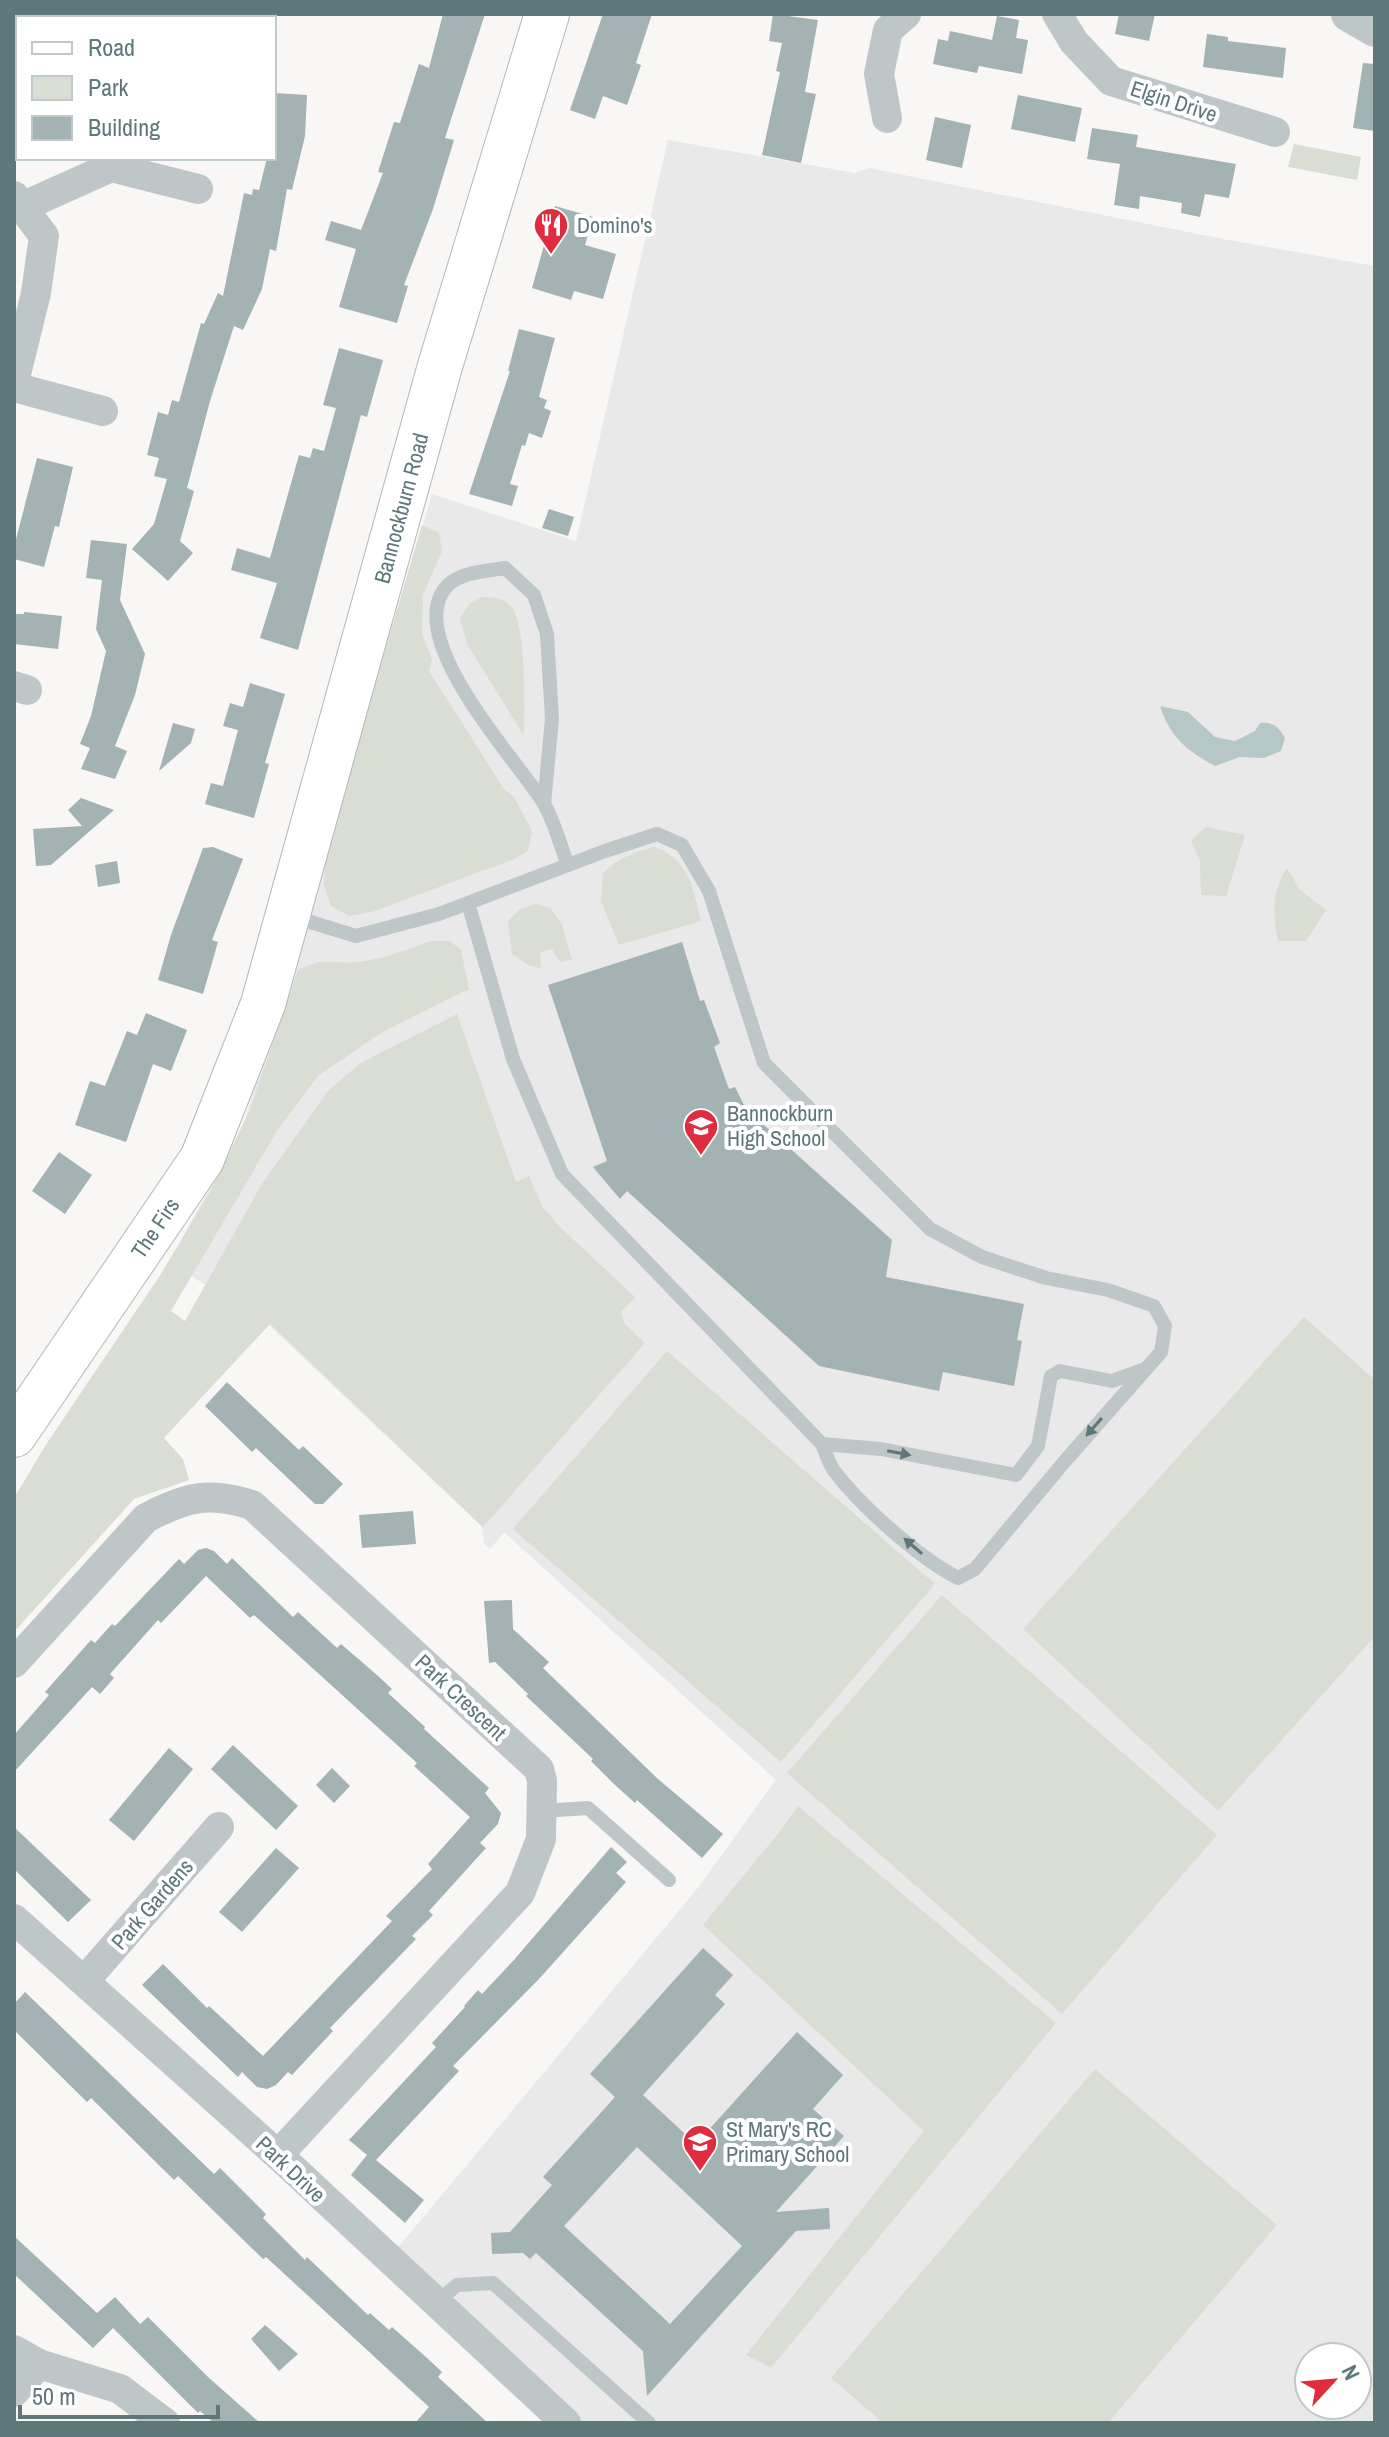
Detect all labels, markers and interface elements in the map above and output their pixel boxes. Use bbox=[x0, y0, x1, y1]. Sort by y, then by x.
legend bbox=[16, 16, 276, 160]
text: Road bbox=[88, 31, 135, 63]
text: Park bbox=[88, 71, 129, 103]
street label: Elgin Drive bbox=[1127, 73, 1221, 129]
text: Building bbox=[88, 111, 160, 143]
restaurant icon: Domino's bbox=[532, 206, 570, 256]
place label: Domino's bbox=[577, 210, 653, 240]
street label: Bannockburn Road bbox=[367, 430, 435, 586]
place label: Bannockburn High School bbox=[727, 1098, 833, 1153]
school or university icon: Bannockburn High School bbox=[682, 1107, 720, 1157]
street label: The Firs bbox=[124, 1192, 186, 1264]
one-way arrow bbox=[1086, 1418, 1104, 1437]
one-way arrow bbox=[887, 1447, 912, 1459]
one-way arrow bbox=[903, 1538, 922, 1556]
street label: Park Crescent bbox=[409, 1647, 513, 1747]
street label: Park Gardens bbox=[104, 1852, 200, 1956]
place label: St Mary's RC Primary School bbox=[726, 2114, 849, 2169]
school or university icon: St Mary's RC Primary School bbox=[681, 2123, 719, 2173]
street label: Park Drive bbox=[250, 2129, 332, 2209]
north arrow bbox=[1293, 2341, 1373, 2421]
text: N bbox=[1335, 2360, 1367, 2385]
scale bar bbox=[20, 2369, 218, 2419]
text: 50 m bbox=[32, 2380, 76, 2412]

